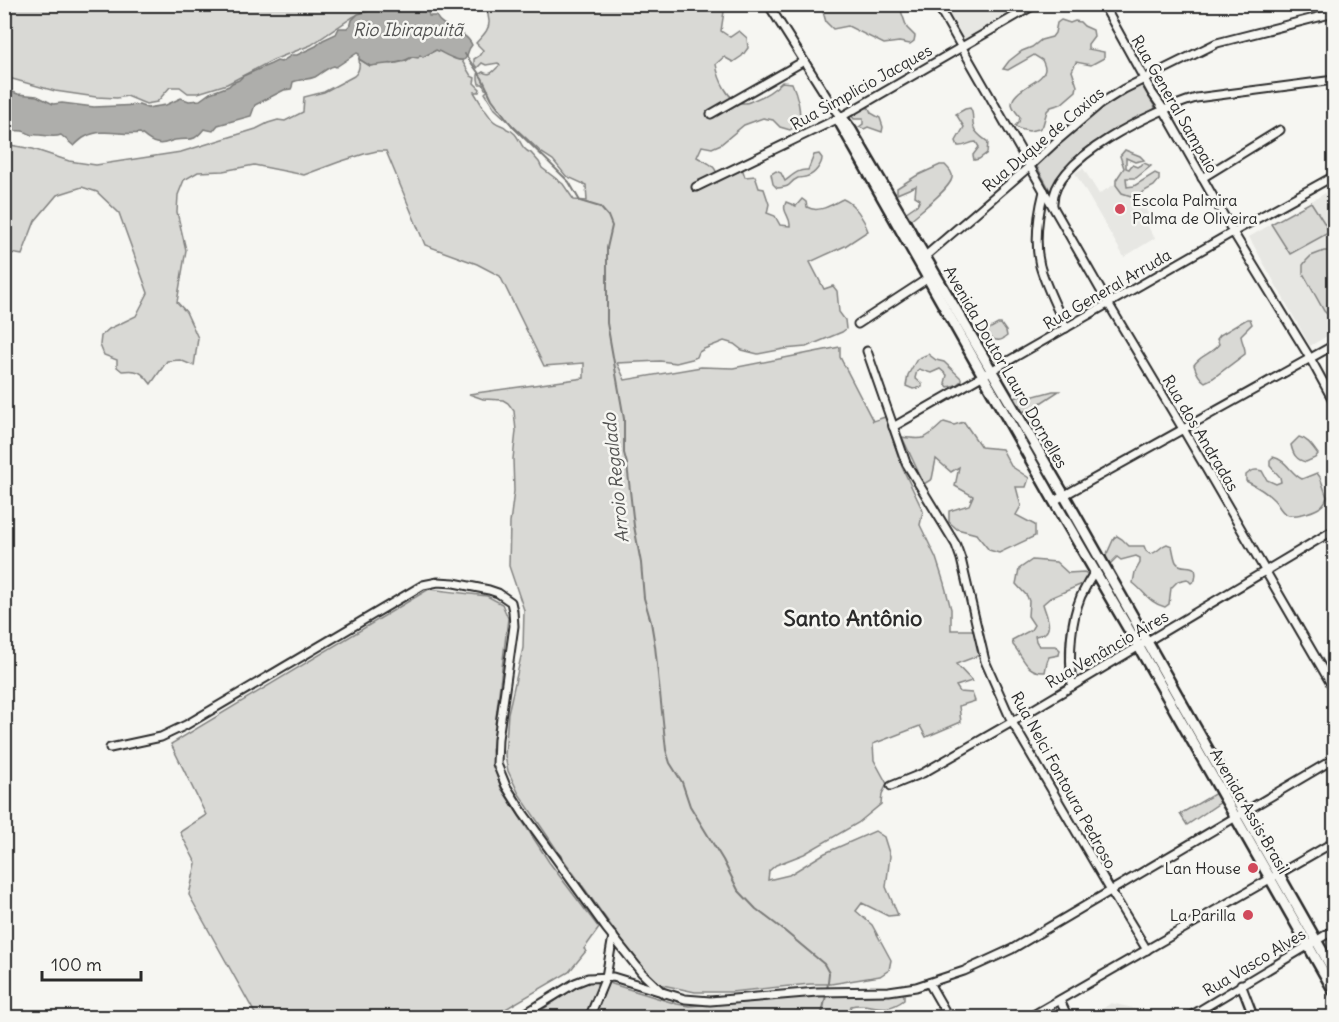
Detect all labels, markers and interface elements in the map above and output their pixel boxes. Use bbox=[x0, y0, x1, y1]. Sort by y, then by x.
water label: Rio Ibirapuitã bbox=[353, 18, 465, 41]
street label: Rua General Sampaio bbox=[1127, 31, 1223, 177]
street label: Rua Simplicio Jacques bbox=[787, 40, 935, 134]
street label: Rua Duque de Caxias bbox=[978, 82, 1108, 196]
place label: Escola Palmira Palma de Oliveira bbox=[1132, 190, 1258, 228]
marker: Escola Palmira Palma de Oliveira bbox=[1113, 202, 1127, 216]
street label: Rua General Arruda bbox=[1039, 244, 1175, 334]
street label: Avenida Doutor Lauro Dornelles bbox=[940, 262, 1072, 472]
street label: Rua dos Andradas bbox=[1158, 371, 1244, 495]
water label: Arroio Regalado bbox=[597, 411, 634, 544]
district label: Santo Antônio bbox=[784, 604, 922, 632]
street label: Rua Venâncio Aires bbox=[1042, 606, 1172, 692]
street label: Rua Nelci Fontoura Pedroso bbox=[1007, 688, 1121, 872]
street label: Avenida Assis Brasil bbox=[1206, 745, 1294, 877]
place label: Lan House bbox=[1164, 858, 1241, 878]
marker: Lan House bbox=[1246, 861, 1260, 875]
place label: La Parilla bbox=[1170, 905, 1236, 925]
marker: La Parilla bbox=[1241, 908, 1255, 922]
street label: Rua Vasco Alves bbox=[1199, 923, 1309, 1001]
scale bar bbox=[42, 944, 141, 982]
text: 100 m bbox=[51, 953, 102, 976]

